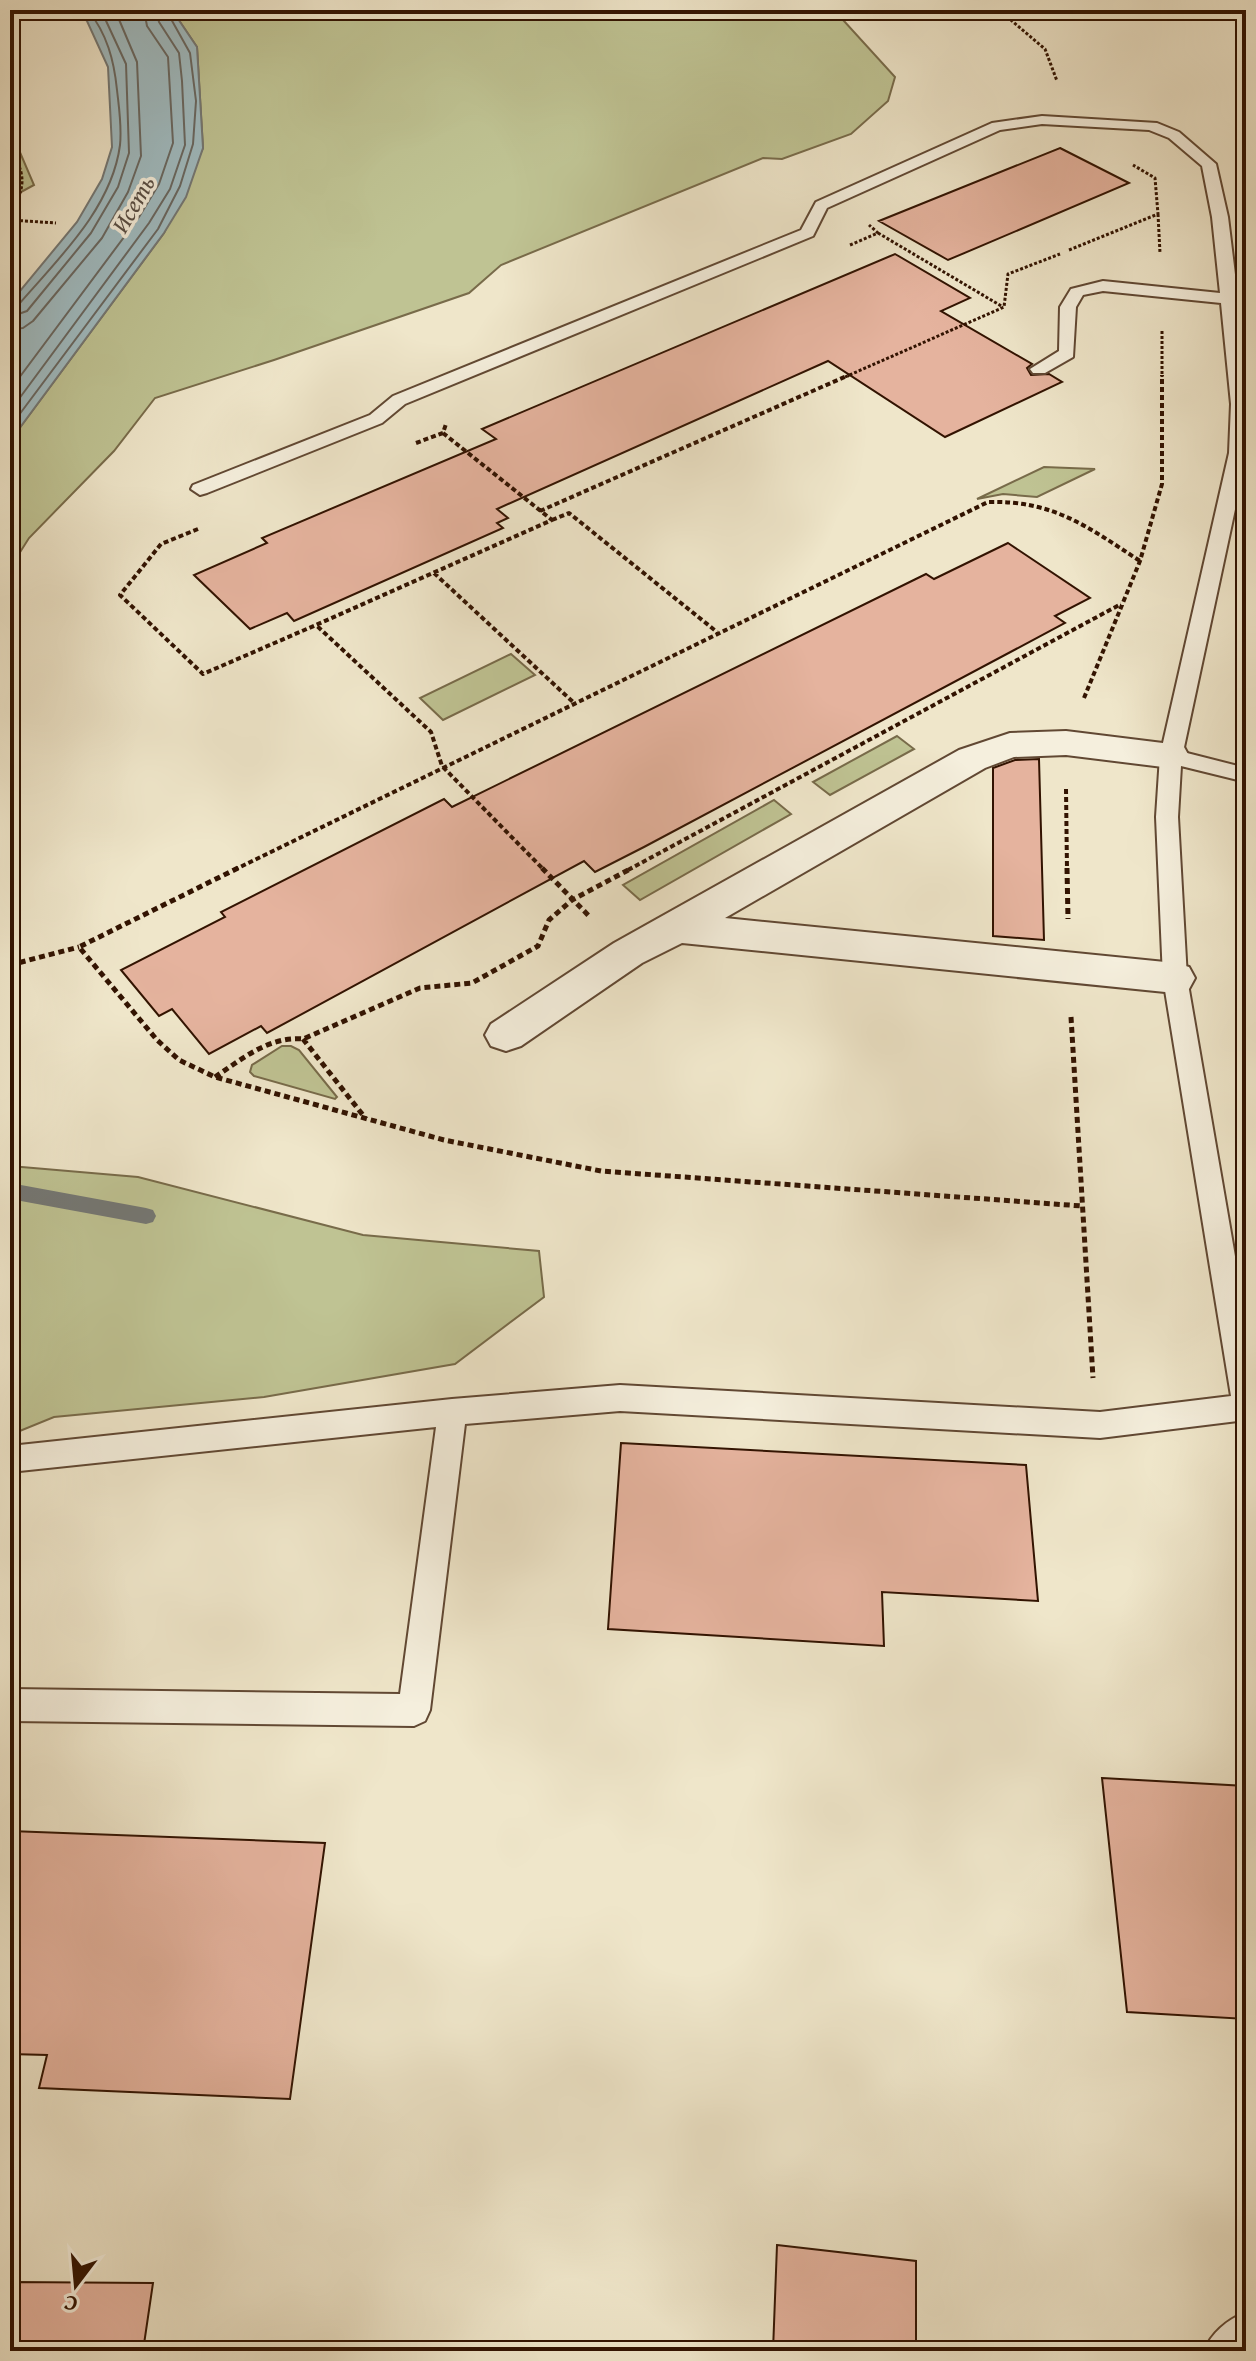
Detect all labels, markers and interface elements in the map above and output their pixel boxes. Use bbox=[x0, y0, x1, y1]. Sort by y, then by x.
water label: Исеть bbox=[103, 169, 164, 239]
north arrow bbox=[36, 2245, 116, 2325]
text: С bbox=[60, 2287, 81, 2321]

